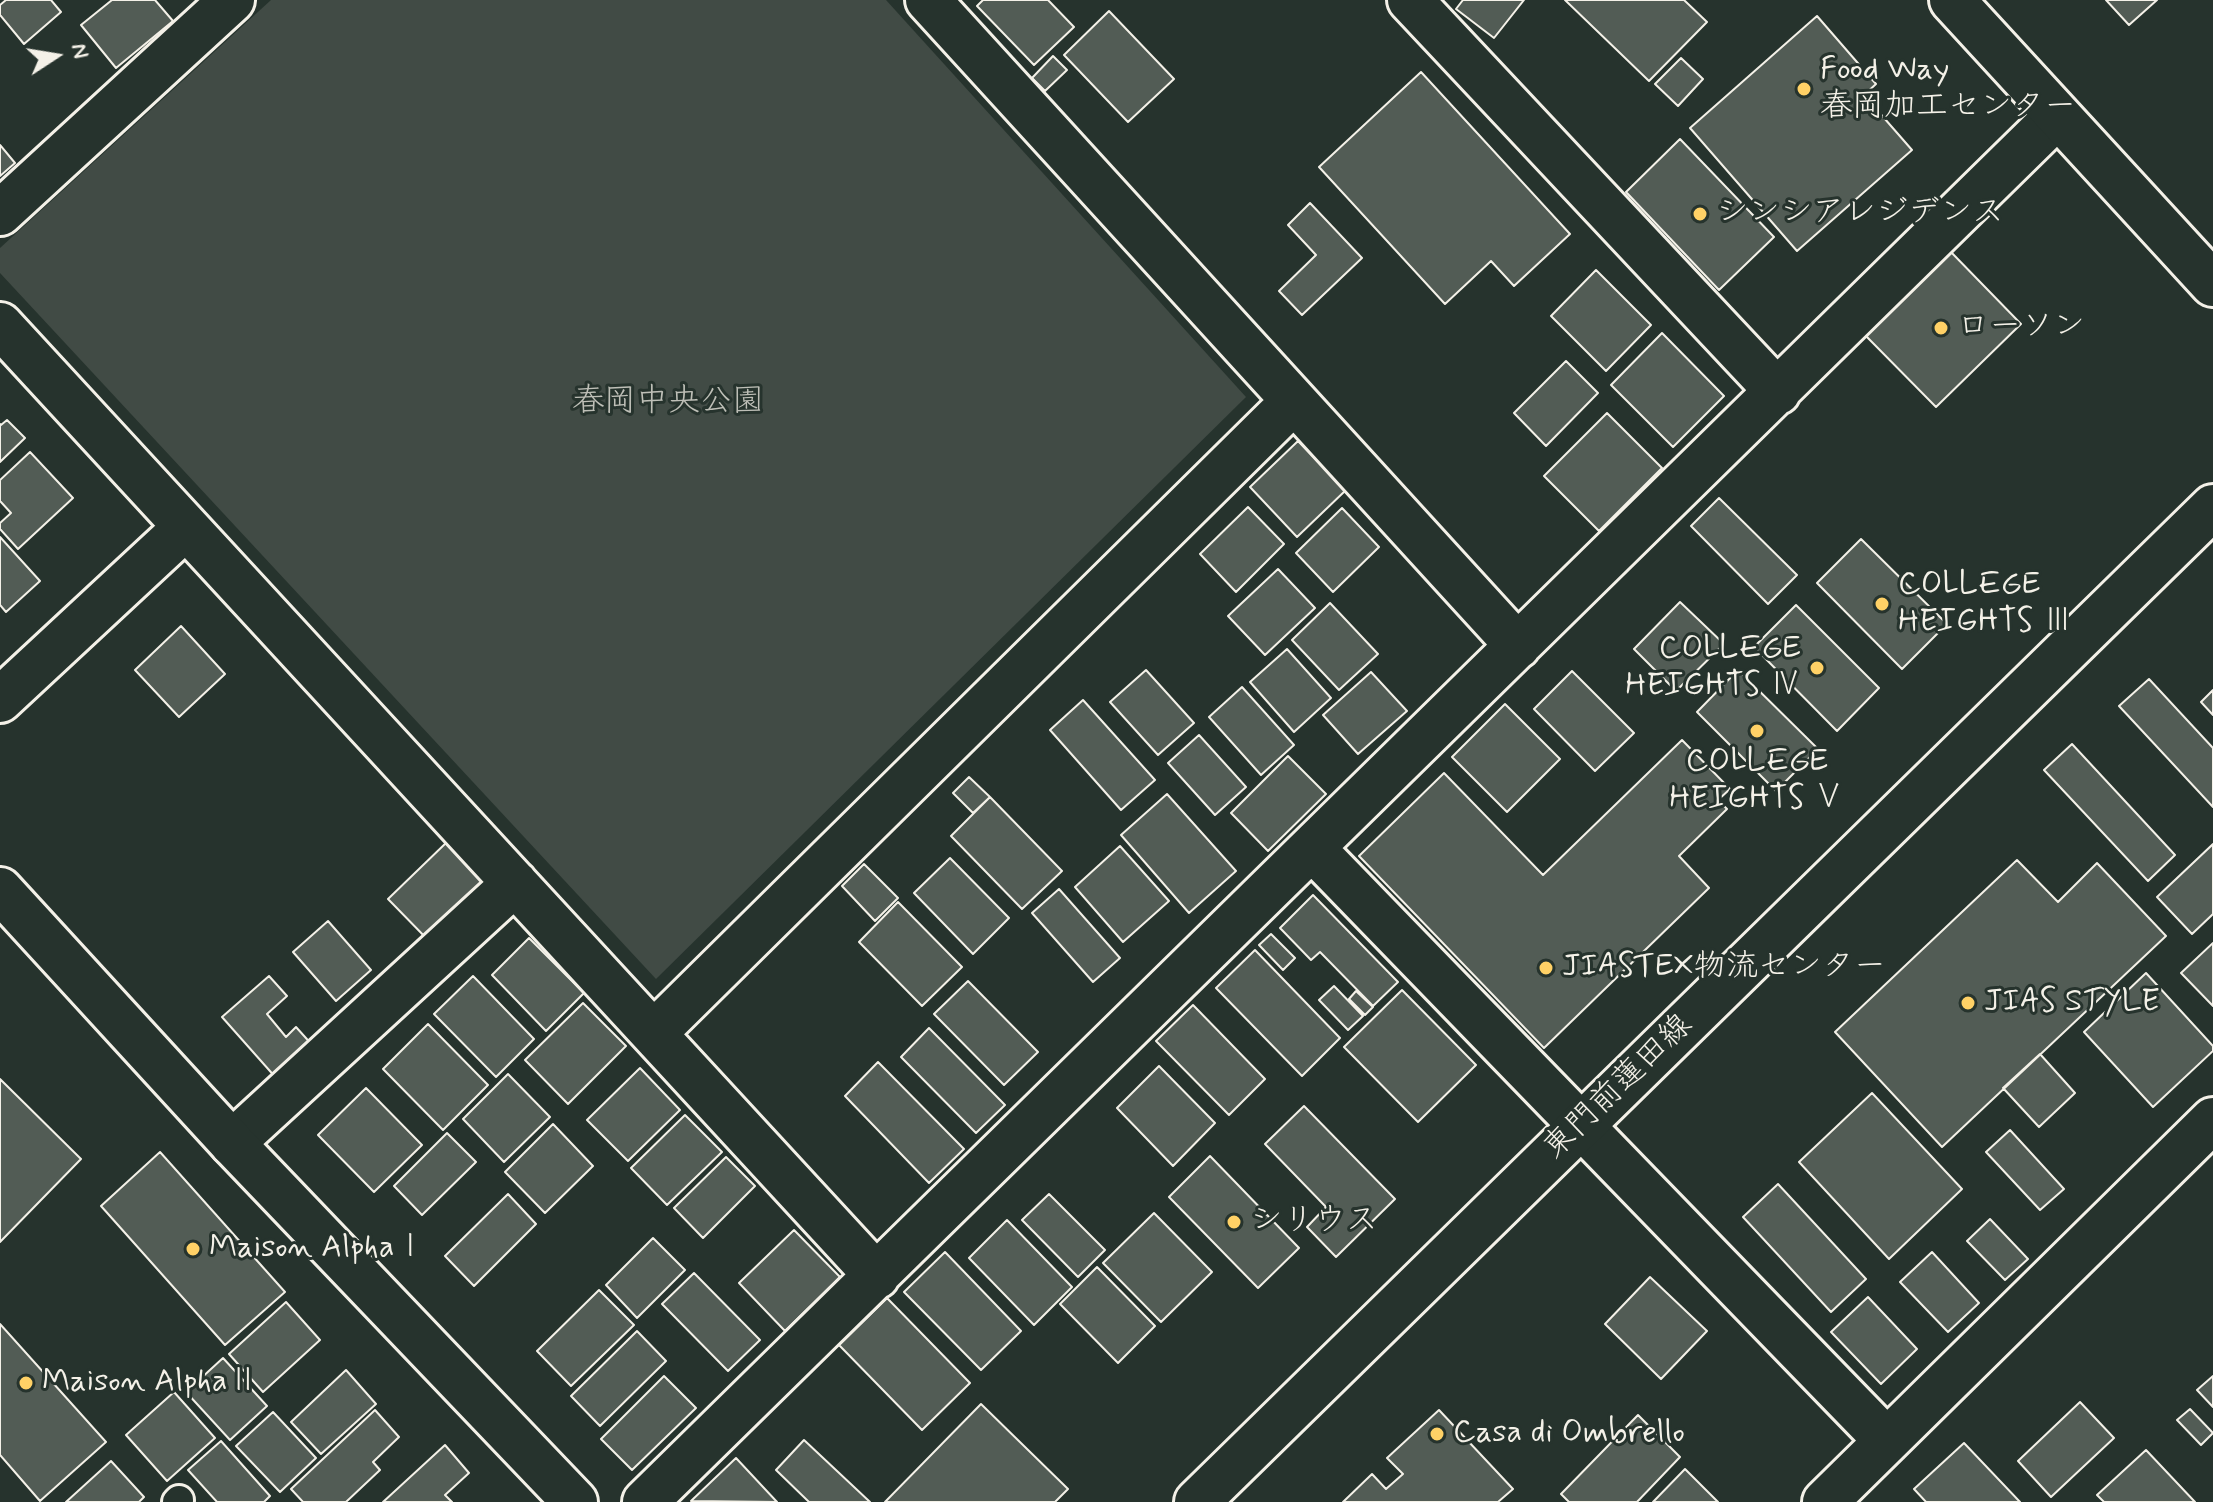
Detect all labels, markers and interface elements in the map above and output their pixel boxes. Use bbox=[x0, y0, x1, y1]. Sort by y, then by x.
north arrow bbox=[16, 16, 96, 96]
text: N bbox=[64, 41, 95, 61]
place label: Food Way 春岡加工センター bbox=[1820, 52, 2076, 127]
marker: Food Way 春岡加工センター bbox=[1795, 80, 1813, 98]
place label: シンシアレジデンス bbox=[1716, 195, 2004, 233]
marker: シンシアレジデンス bbox=[1691, 205, 1709, 223]
place label: ローソン bbox=[1957, 309, 2085, 347]
marker: ローソン bbox=[1932, 319, 1950, 337]
park label: 春岡中央公園 bbox=[572, 384, 764, 422]
place label: COLLEGE HEIGHTS Ⅲ bbox=[1898, 567, 2074, 642]
marker: COLLEGE HEIGHTS Ⅲ bbox=[1873, 595, 1891, 613]
place label: COLLEGE HEIGHTS Ⅳ bbox=[1625, 631, 1801, 706]
marker: COLLEGE HEIGHTS Ⅳ bbox=[1808, 659, 1826, 677]
marker: COLLEGE HEIGHTS Ⅴ bbox=[1748, 722, 1766, 740]
place label: COLLEGE HEIGHTS Ⅴ bbox=[1669, 744, 1845, 819]
place label: JIASTEX物流センター bbox=[1562, 949, 1886, 987]
marker: JIASTEX物流センター bbox=[1537, 959, 1555, 977]
place label: JIAS STYLE bbox=[1984, 984, 2160, 1022]
marker: JIAS STYLE bbox=[1959, 994, 1977, 1012]
street label: 東門前蓮田線 bbox=[1537, 1008, 1701, 1168]
place label: シリウス bbox=[1250, 1203, 1378, 1241]
marker: シリウス bbox=[1225, 1213, 1243, 1231]
place label: Maison AlphaⅠ bbox=[209, 1230, 426, 1268]
marker: Maison AlphaⅠ bbox=[184, 1240, 202, 1258]
place label: Maison AlphaⅡ bbox=[42, 1364, 259, 1402]
marker: Maison AlphaⅡ bbox=[17, 1374, 35, 1392]
place label: Casa di Ombrello bbox=[1453, 1415, 1685, 1453]
marker: Casa di Ombrello bbox=[1428, 1425, 1446, 1443]

